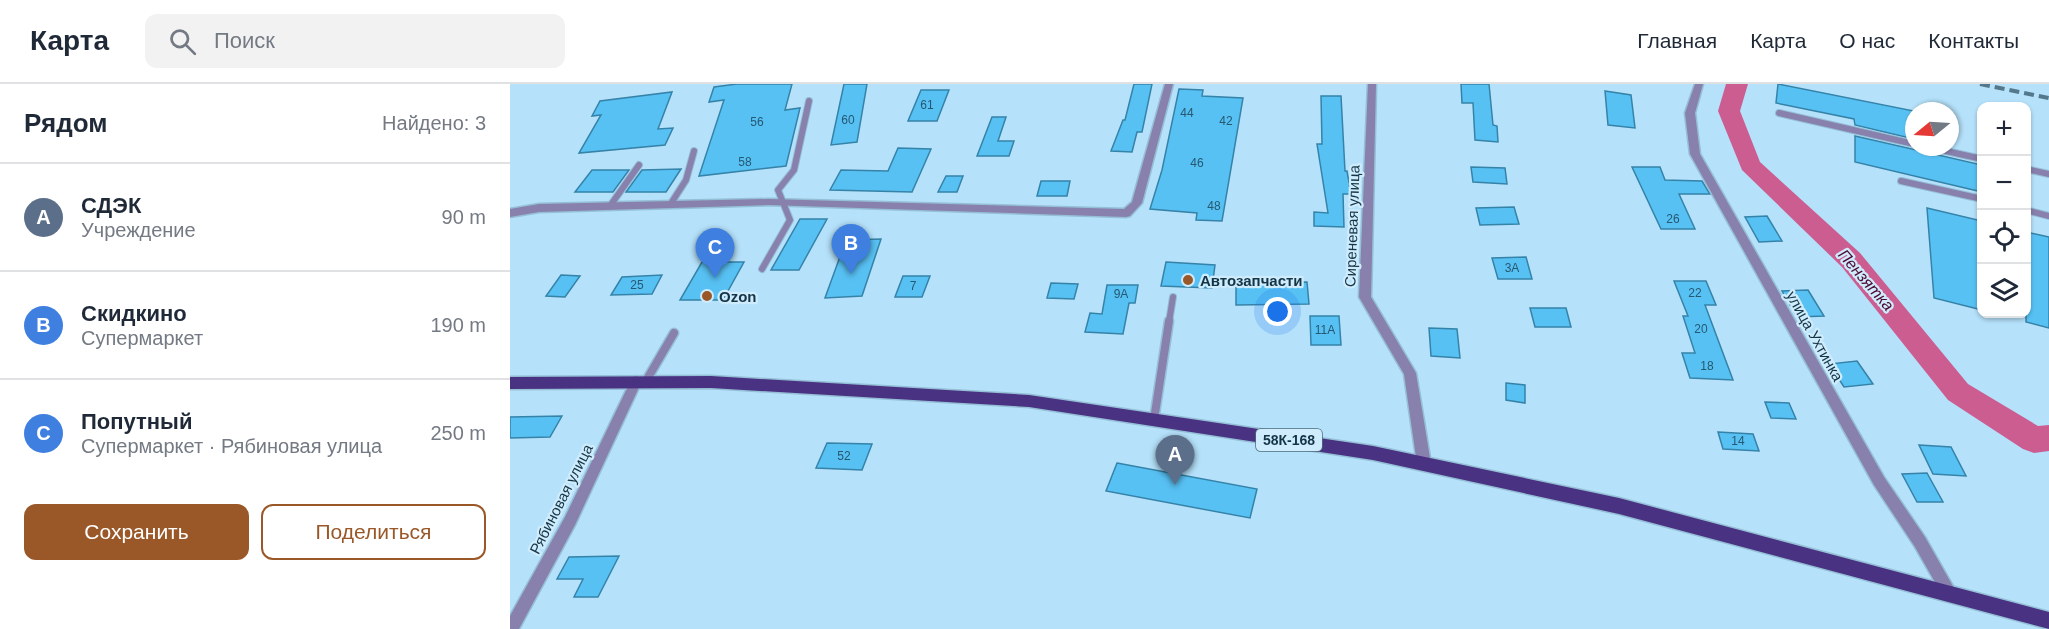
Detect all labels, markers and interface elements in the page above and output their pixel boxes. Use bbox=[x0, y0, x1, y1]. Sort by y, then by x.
search box bbox=[145, 14, 565, 68]
text: Карта bbox=[30, 25, 109, 56]
icon: search bbox=[166, 25, 199, 58]
text: Поиск bbox=[214, 28, 275, 53]
text: Главная bbox=[1637, 29, 1717, 52]
text: Карта bbox=[1750, 29, 1806, 52]
text: О нас bbox=[1839, 29, 1895, 52]
text: Контакты bbox=[1928, 29, 2019, 52]
house number: 61 bbox=[920, 98, 934, 112]
north arrow bbox=[1905, 102, 1959, 156]
map controls bbox=[1977, 102, 2031, 318]
button: + bbox=[1977, 102, 2031, 156]
house number: 44 bbox=[1180, 106, 1194, 120]
text: Рядом bbox=[24, 108, 107, 138]
text: Найдено: 3 bbox=[382, 112, 486, 134]
house number: 60 bbox=[841, 113, 855, 127]
house number: 42 bbox=[1219, 114, 1233, 128]
house number: 56 bbox=[750, 115, 764, 129]
house number: 58 bbox=[738, 155, 752, 169]
house number: 46 bbox=[1190, 156, 1204, 170]
button: − bbox=[1977, 156, 2031, 210]
street label: Сиреневая улица bbox=[1341, 164, 1363, 287]
text: СДЭК bbox=[81, 193, 141, 218]
house number: 48 bbox=[1207, 199, 1221, 213]
text: A bbox=[36, 206, 51, 228]
text: 90 m bbox=[442, 206, 486, 228]
button: locate bbox=[1977, 210, 2031, 264]
house number: 26 bbox=[1666, 212, 1680, 226]
text: Учреждение bbox=[81, 219, 196, 241]
pin: B bbox=[832, 224, 870, 274]
pin: C bbox=[696, 228, 734, 278]
water label: Пензятка bbox=[1835, 246, 1897, 314]
house number: 3А bbox=[1505, 261, 1519, 275]
button: layers bbox=[1977, 264, 2031, 318]
place label: Автозапчасти bbox=[1200, 272, 1303, 289]
marker: Автозапчасти bbox=[1181, 273, 1195, 287]
house number: 25 bbox=[630, 278, 644, 292]
house number: 7 bbox=[910, 279, 917, 293]
house number: 22 bbox=[1688, 286, 1702, 300]
house number: 9А bbox=[1114, 287, 1128, 301]
place label: Ozon bbox=[719, 288, 757, 305]
street label: улица Ухтинка bbox=[1783, 288, 1847, 385]
marker: Ozon bbox=[700, 289, 714, 303]
your location bbox=[1263, 297, 1292, 326]
text: Скидкино bbox=[81, 301, 187, 326]
text: B bbox=[36, 314, 51, 336]
text: 190 m bbox=[430, 314, 486, 336]
house number: 20 bbox=[1694, 322, 1708, 336]
house number: 11А bbox=[1315, 323, 1335, 337]
text: Супермаркет bbox=[81, 327, 203, 349]
house number: 18 bbox=[1700, 359, 1714, 373]
text: Попутный bbox=[81, 409, 192, 434]
text: C bbox=[36, 422, 51, 444]
text: 250 m bbox=[430, 422, 486, 444]
road number: 58К-168 bbox=[1256, 429, 1322, 451]
house number: 14 bbox=[1731, 434, 1745, 448]
text: Супермаркет · Рябиновая улица bbox=[81, 435, 382, 457]
pin: A bbox=[1156, 436, 1194, 485]
street label: Рябиновая улица bbox=[526, 441, 596, 557]
house number: 52 bbox=[837, 449, 851, 463]
button: Сохранить bbox=[24, 504, 249, 560]
button: Поделиться bbox=[261, 504, 486, 560]

